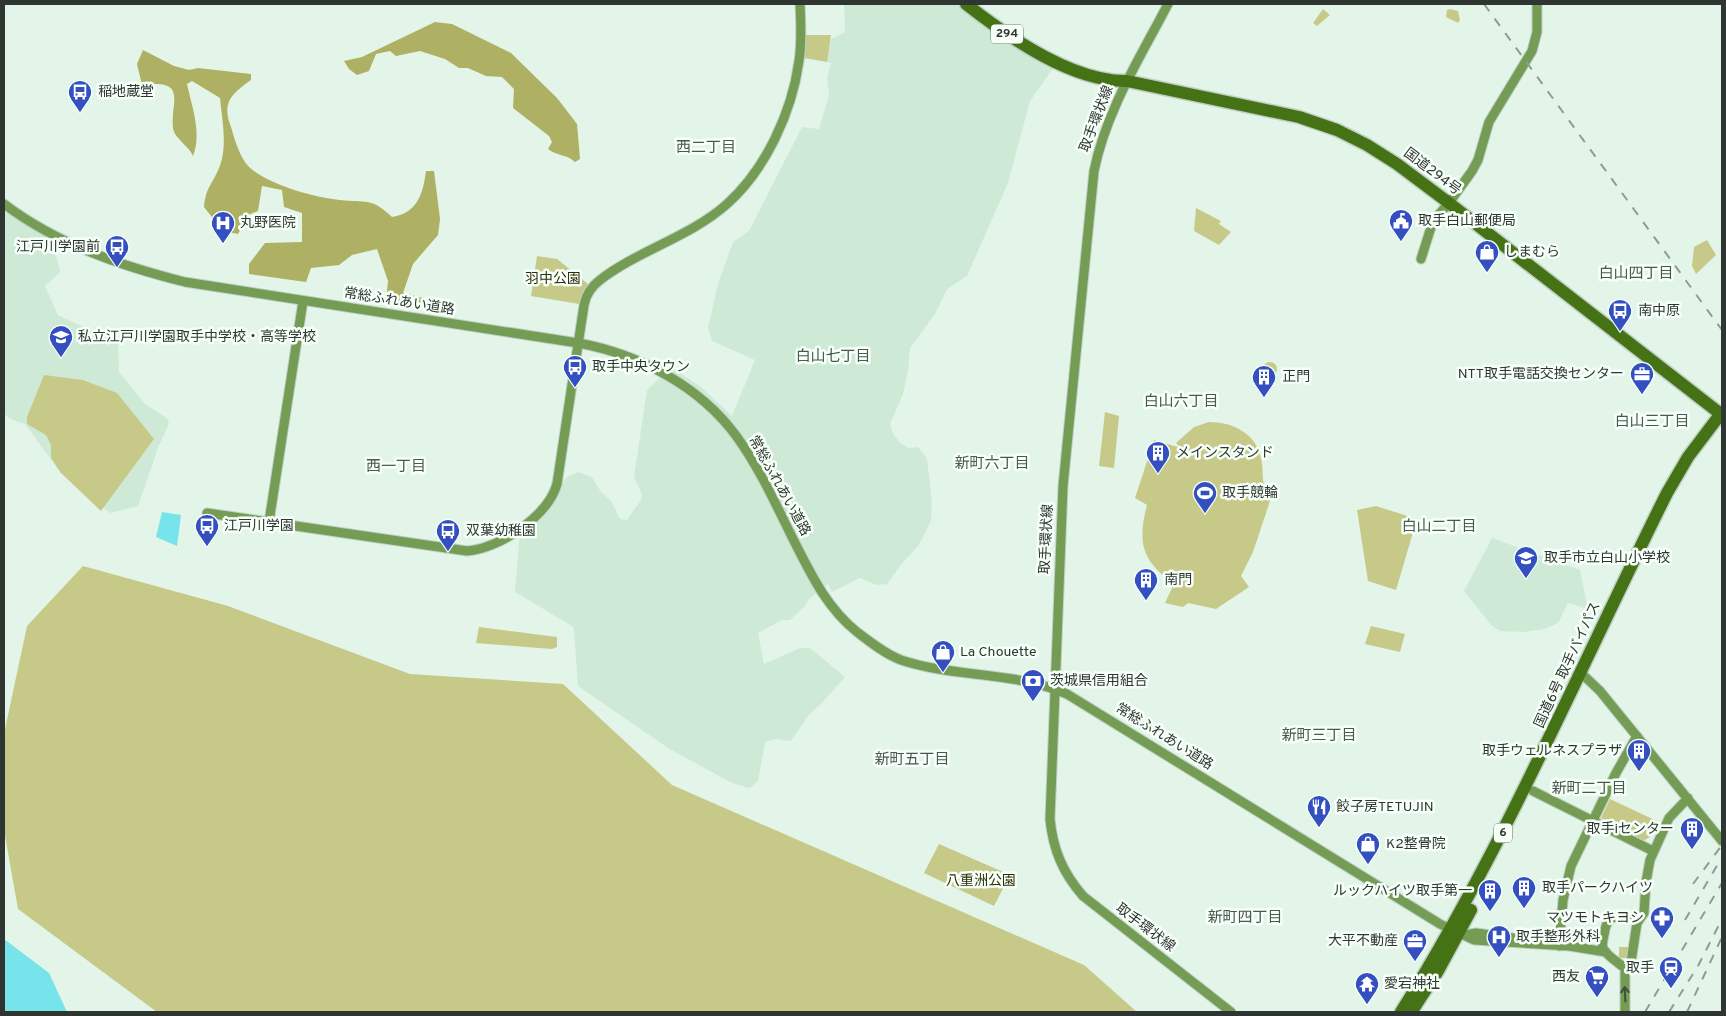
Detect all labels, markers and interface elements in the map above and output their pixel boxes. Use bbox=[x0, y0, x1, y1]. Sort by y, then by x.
road number: 294 bbox=[991, 24, 1023, 44]
bus stop icon: 稲地蔵堂 bbox=[67, 79, 93, 113]
street label: 取手環状線 bbox=[1076, 83, 1117, 155]
place label: 稲地蔵堂 bbox=[98, 84, 154, 101]
district label: 西二丁目 bbox=[676, 139, 736, 158]
street label: 国道294号 bbox=[1400, 145, 1464, 199]
public building icon: 取手白山郵便局 bbox=[1388, 208, 1414, 242]
hospital icon: 丸野医院 bbox=[210, 210, 236, 244]
place label: 取手白山郵便局 bbox=[1418, 213, 1516, 230]
place label: 丸野医院 bbox=[240, 215, 296, 232]
bus stop icon: 江戸川学園前 bbox=[104, 234, 130, 268]
place label: 江戸川学園前 bbox=[16, 238, 100, 256]
shop icon: しまむら bbox=[1474, 239, 1500, 273]
place label: しまむら bbox=[1504, 244, 1560, 261]
district label: 白山四丁目 bbox=[1598, 265, 1674, 284]
park label: 羽中公園 bbox=[525, 271, 581, 288]
street label: 常総ふれあい道路 bbox=[342, 285, 456, 319]
bus stop icon: 南中原 bbox=[1607, 298, 1633, 332]
place label: 南中原 bbox=[1638, 303, 1680, 320]
school or university icon: 私立江戸川学園取手中学校・高等学校 bbox=[48, 324, 74, 358]
place label: 私立江戸川学園取手中学校・高等学校 bbox=[78, 328, 316, 346]
district label: 白山七丁目 bbox=[795, 348, 871, 367]
bus stop icon: 取手中央タウン bbox=[562, 354, 588, 388]
place label: 取手中央タウン bbox=[592, 359, 690, 376]
office icon: NTT取手電話交換センター bbox=[1629, 361, 1655, 395]
building icon: 正門 bbox=[1251, 364, 1277, 398]
place label: NTT取手電話交換センター bbox=[1458, 365, 1624, 383]
place label: 正門 bbox=[1282, 369, 1310, 386]
district label: 白山六丁目 bbox=[1143, 393, 1219, 412]
district label: 白山三丁目 bbox=[1614, 413, 1690, 432]
street label: 常総ふれあい道路 bbox=[744, 433, 814, 539]
building icon: メインスタンド bbox=[1145, 440, 1171, 474]
place label: メインスタンド bbox=[1176, 445, 1274, 462]
district label: 新町六丁目 bbox=[954, 455, 1030, 474]
district label: 西一丁目 bbox=[366, 458, 426, 477]
sports icon: 取手競輪 bbox=[1192, 480, 1218, 514]
place label: 取手競輪 bbox=[1222, 484, 1278, 502]
street label: 取手環状線 bbox=[1036, 504, 1057, 574]
bus stop icon: 江戸川学園 bbox=[194, 513, 220, 547]
place label: 江戸川学園 bbox=[224, 518, 294, 535]
bus stop icon: 双葉幼稚園 bbox=[435, 518, 461, 552]
district label: 白山二丁目 bbox=[1401, 518, 1477, 537]
place label: 双葉幼稚園 bbox=[466, 523, 536, 540]
school or university icon: 取手市立白山小学校 bbox=[1513, 545, 1539, 579]
place label: 取手市立白山小学校 bbox=[1544, 550, 1670, 567]
building icon: 南門 bbox=[1133, 567, 1159, 601]
place label: 南門 bbox=[1164, 572, 1192, 589]
street label: 国道6号 取手バイパス bbox=[1531, 599, 1605, 731]
shop icon: La Chouette bbox=[930, 639, 956, 673]
place label: La Chouette bbox=[960, 644, 1036, 661]
bank icon: 茨城県信用組合 bbox=[1020, 668, 1046, 702]
place label: 茨城県信用組合 bbox=[1050, 673, 1148, 690]
street label: 常総ふれあい道路 bbox=[1112, 700, 1216, 774]
district label: 新町三丁目 bbox=[1281, 727, 1357, 746]
building icon: 取手ウェルネスプラザ bbox=[1626, 738, 1652, 772]
place label: 取手ウェルネスプラザ bbox=[1482, 743, 1622, 760]
district label: 新町五丁目 bbox=[874, 751, 950, 770]
district label: 新町二丁目 bbox=[1551, 780, 1627, 799]
restaurant icon: 餃子房TETUJIN bbox=[1306, 794, 1332, 828]
place label: 餃子房TETUJIN bbox=[1336, 799, 1434, 816]
building icon: 取手iセンター bbox=[1679, 816, 1705, 850]
place label: 取手iセンター bbox=[1586, 821, 1674, 838]
road number: 6 bbox=[1494, 824, 1512, 842]
shop icon: K2整骨院 bbox=[1355, 831, 1381, 865]
place label: K2整骨院 bbox=[1386, 836, 1446, 853]
park label: 八重洲公園 bbox=[946, 872, 1016, 890]
building icon: 取手パークハイツ bbox=[1511, 875, 1537, 909]
building icon: ルックハイツ取手第一 bbox=[1477, 878, 1503, 912]
place label: 取手パークハイツ bbox=[1542, 880, 1653, 897]
place label: ルックハイツ取手第一 bbox=[1333, 882, 1472, 900]
street label: 取手環状線 bbox=[1112, 899, 1179, 956]
pharmacy icon: マツモトキヨシ bbox=[1649, 905, 1675, 939]
district label: 新町四丁目 bbox=[1207, 909, 1283, 928]
place label: マツモトキヨシ bbox=[1546, 910, 1644, 927]
hospital icon: 取手整形外科 bbox=[1486, 924, 1512, 958]
office icon: 大平不動産 bbox=[1402, 928, 1428, 962]
place label: 取手整形外科 bbox=[1516, 928, 1600, 946]
place label: 大平不動産 bbox=[1328, 933, 1398, 950]
station icon: 取手 bbox=[1658, 955, 1684, 989]
place label: 取手 bbox=[1626, 960, 1654, 977]
supermarket icon: 西友 bbox=[1584, 964, 1610, 998]
place label: 西友 bbox=[1552, 969, 1580, 986]
temple icon: 愛宕神社 bbox=[1354, 971, 1380, 1005]
place label: 愛宕神社 bbox=[1384, 976, 1440, 993]
one-way arrow bbox=[1621, 986, 1630, 1002]

